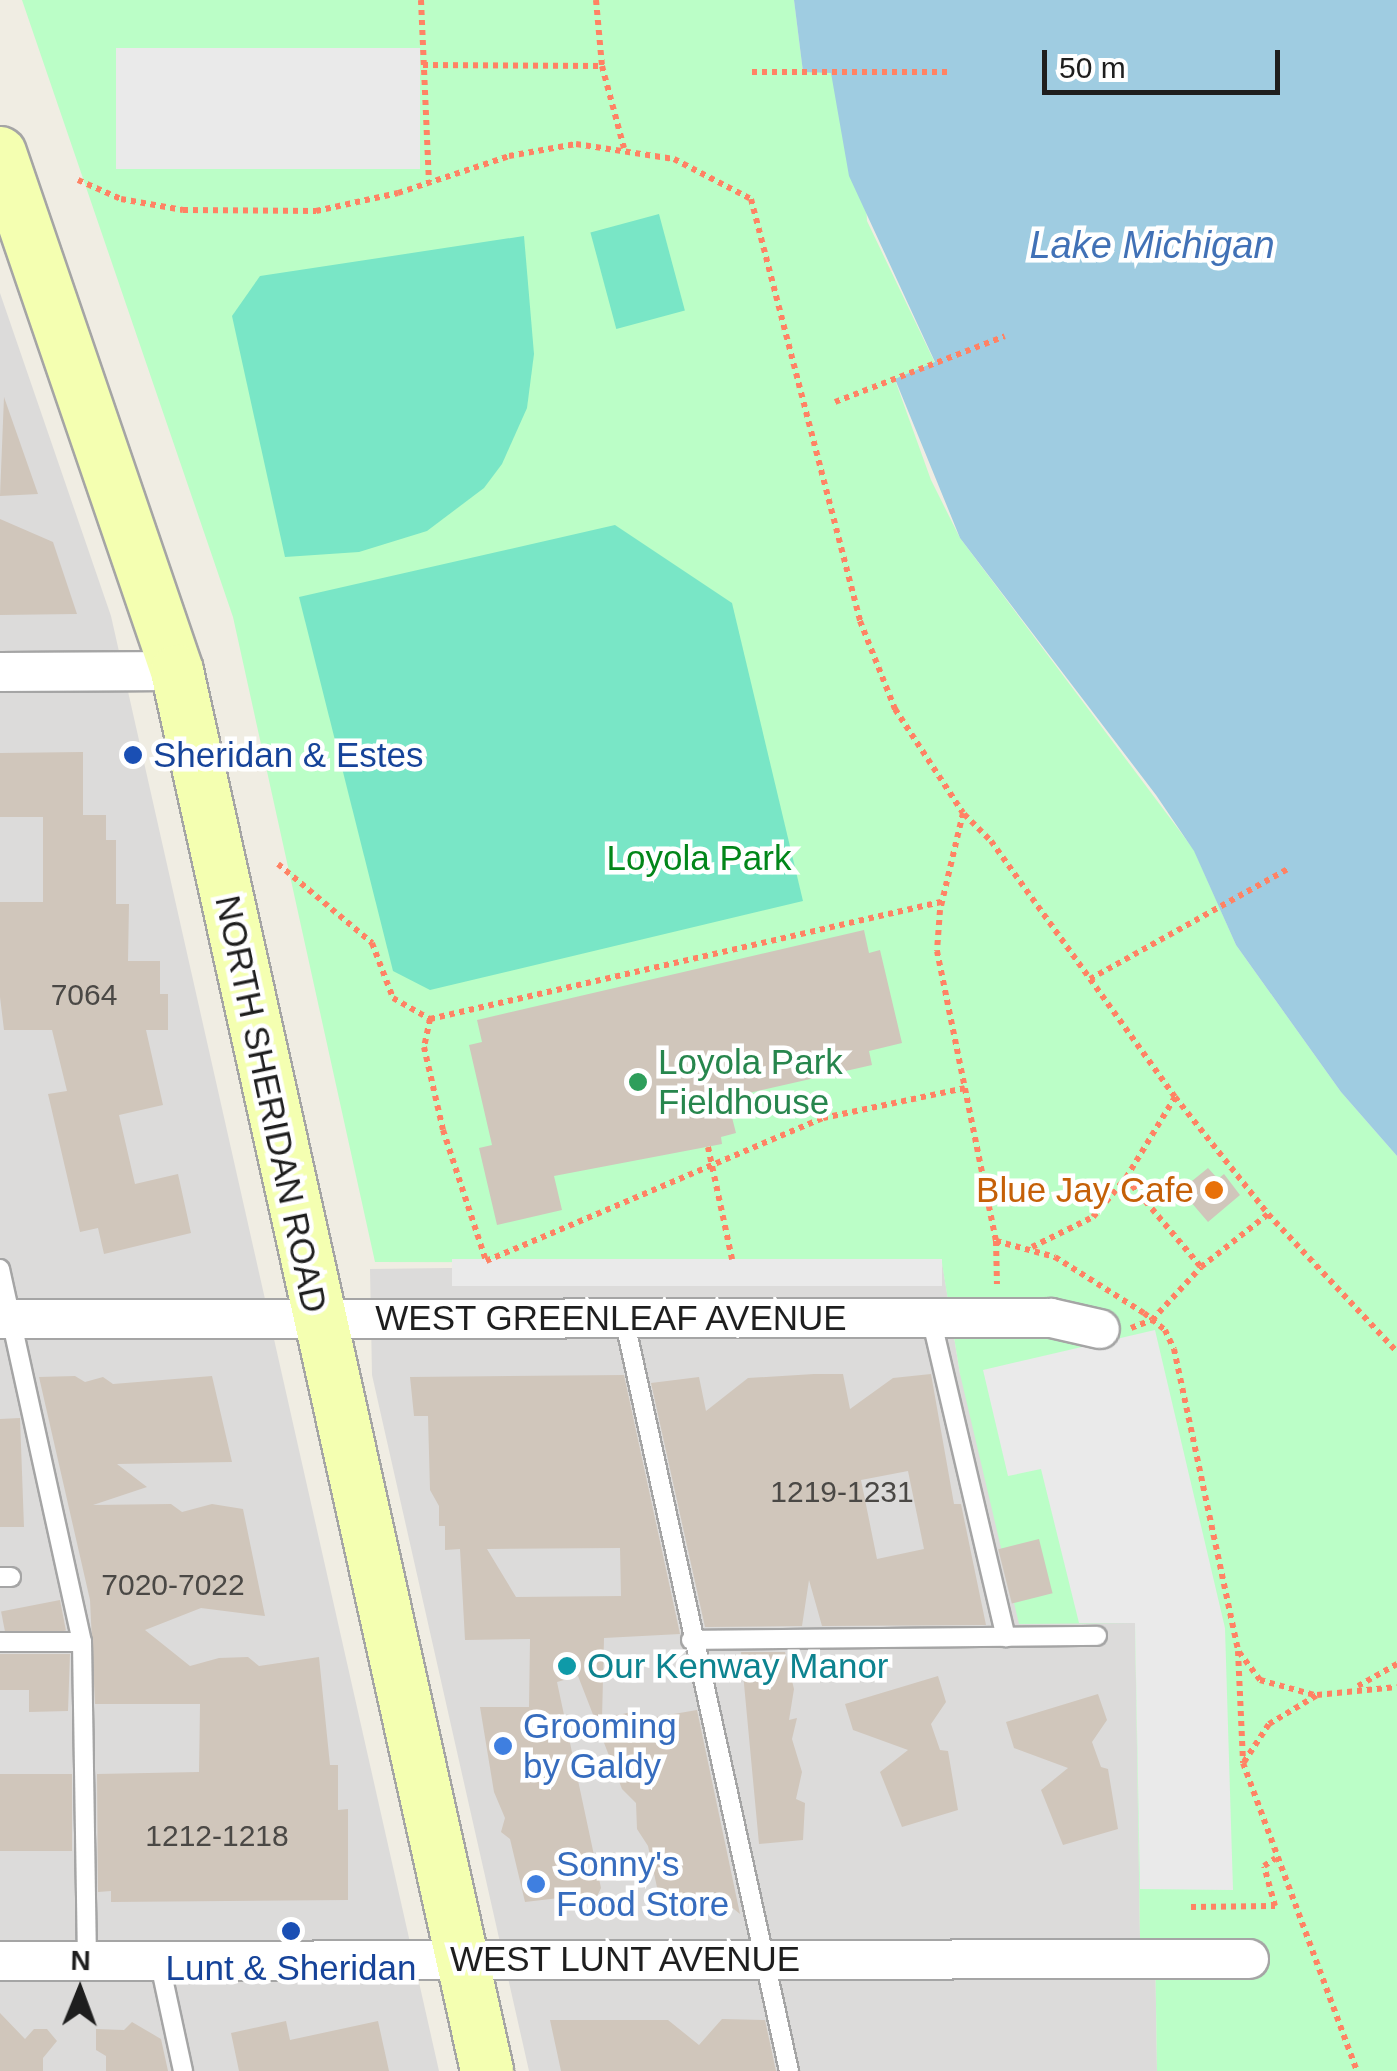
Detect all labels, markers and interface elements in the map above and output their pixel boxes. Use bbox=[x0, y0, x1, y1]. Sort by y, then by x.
scale bar bbox=[1047, 30, 1284, 92]
text: 50 m bbox=[1059, 51, 1126, 84]
water label: Lake Michigan bbox=[1029, 223, 1275, 269]
place label: Sheridan & Estes bbox=[153, 734, 423, 776]
marker: Sheridan & Estes bbox=[122, 744, 144, 766]
park label: Loyola Park bbox=[607, 837, 791, 879]
street label: NORTH SHERIDAN ROAD bbox=[206, 892, 336, 1316]
house number: 7064 bbox=[51, 977, 117, 1013]
place label: Loyola Park Fieldhouse bbox=[658, 1041, 843, 1123]
marker: Loyola Park Fieldhouse bbox=[627, 1071, 649, 1093]
place label: Blue Jay Cafe bbox=[976, 1169, 1194, 1211]
marker: Blue Jay Cafe bbox=[1203, 1179, 1225, 1201]
street label: WEST GREENLEAF AVENUE bbox=[374, 1297, 848, 1339]
house number: 1219-1231 bbox=[770, 1474, 914, 1510]
house number: 7020-7022 bbox=[101, 1567, 245, 1603]
place label: Our Kenway Manor bbox=[587, 1645, 889, 1687]
marker: Our Kenway Manor bbox=[556, 1655, 578, 1677]
place label: Grooming by Galdy bbox=[523, 1705, 677, 1787]
marker: Grooming by Galdy bbox=[492, 1735, 514, 1757]
house number: 1212-1218 bbox=[145, 1818, 289, 1854]
place label: Sonny's Food Store bbox=[556, 1843, 729, 1925]
marker: Sonny's Food Store bbox=[525, 1873, 547, 1895]
marker: Lunt & Sheridan bbox=[280, 1920, 302, 1942]
street label: WEST LUNT AVENUE bbox=[448, 1938, 802, 1980]
north arrow bbox=[30, 1941, 130, 2041]
text: N bbox=[70, 1945, 91, 1976]
place label: Lunt & Sheridan bbox=[165, 1947, 417, 1989]

